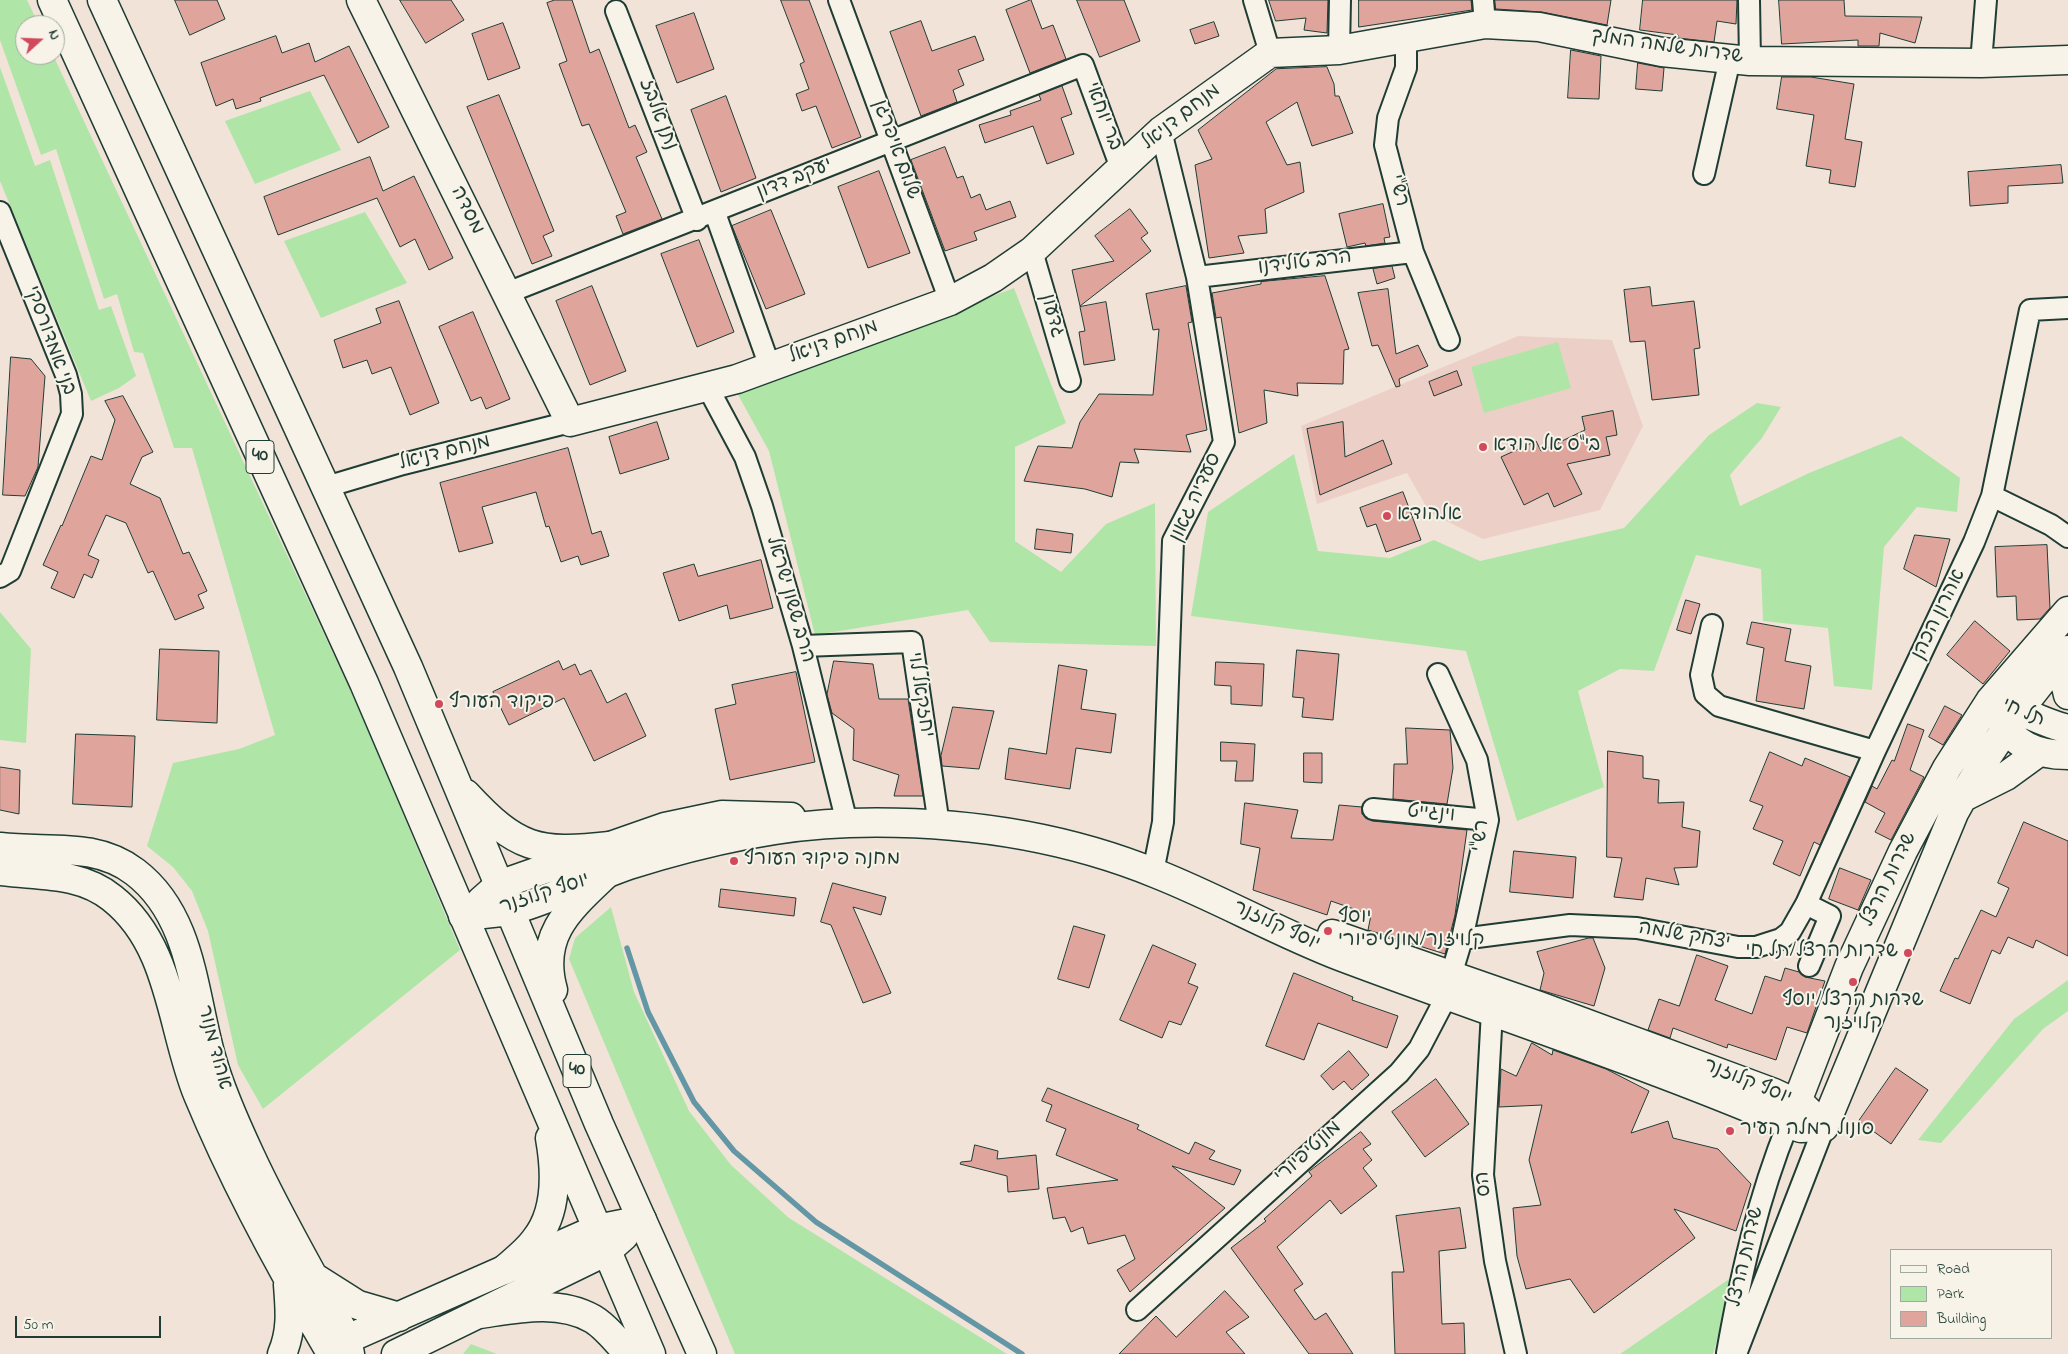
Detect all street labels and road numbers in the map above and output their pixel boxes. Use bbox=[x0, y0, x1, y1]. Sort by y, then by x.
street label: שדרות שלמה המלך bbox=[1589, 25, 1745, 71]
street label: נתן אלבז bbox=[632, 76, 682, 154]
street label: בר יוחאי bbox=[1078, 80, 1126, 154]
street label: מנחם דניאל bbox=[1138, 80, 1226, 156]
street label: שלום איפרגן bbox=[866, 97, 924, 203]
street label: יעקב דדון bbox=[754, 154, 836, 206]
street label: רש"י bbox=[1381, 173, 1413, 209]
street label: מסדה bbox=[444, 183, 488, 239]
street label: הרב טולידנו bbox=[1257, 246, 1353, 282]
street label: בני אמדורסקי bbox=[18, 283, 80, 399]
street label: גדעון bbox=[1033, 291, 1069, 341]
street label: מנחם דניאל bbox=[786, 316, 882, 370]
street label: מנחם דניאל bbox=[397, 431, 493, 477]
road number: 40 bbox=[246, 441, 274, 474]
street label: סעדיה גאון bbox=[1166, 450, 1228, 546]
street label: הרב ששון ישראל bbox=[760, 534, 818, 666]
street label: אהרון הכהן bbox=[1908, 566, 1972, 664]
street label: יחזקאל לוי bbox=[900, 651, 938, 739]
street label: תל חי bbox=[1998, 695, 2048, 733]
street label: וינגייט bbox=[1406, 801, 1456, 829]
street label: רש"י bbox=[1468, 818, 1496, 854]
street label: שדרות הרצל bbox=[1857, 829, 1923, 931]
street label: יוסף קלוזנר bbox=[497, 869, 593, 921]
street label: יוסף קלוזנר bbox=[1229, 897, 1323, 957]
street label: יצחק שלמה bbox=[1636, 917, 1732, 957]
street label: אהוד מנור bbox=[190, 1003, 236, 1093]
road number: 40 bbox=[563, 1054, 591, 1088]
street label: יוסף קלוזנר bbox=[1699, 1054, 1795, 1112]
street label: מונטיפיורי bbox=[1271, 1117, 1347, 1189]
street label: הס bbox=[1472, 1170, 1498, 1198]
street label: שדרות הרצל bbox=[1724, 1205, 1770, 1309]

